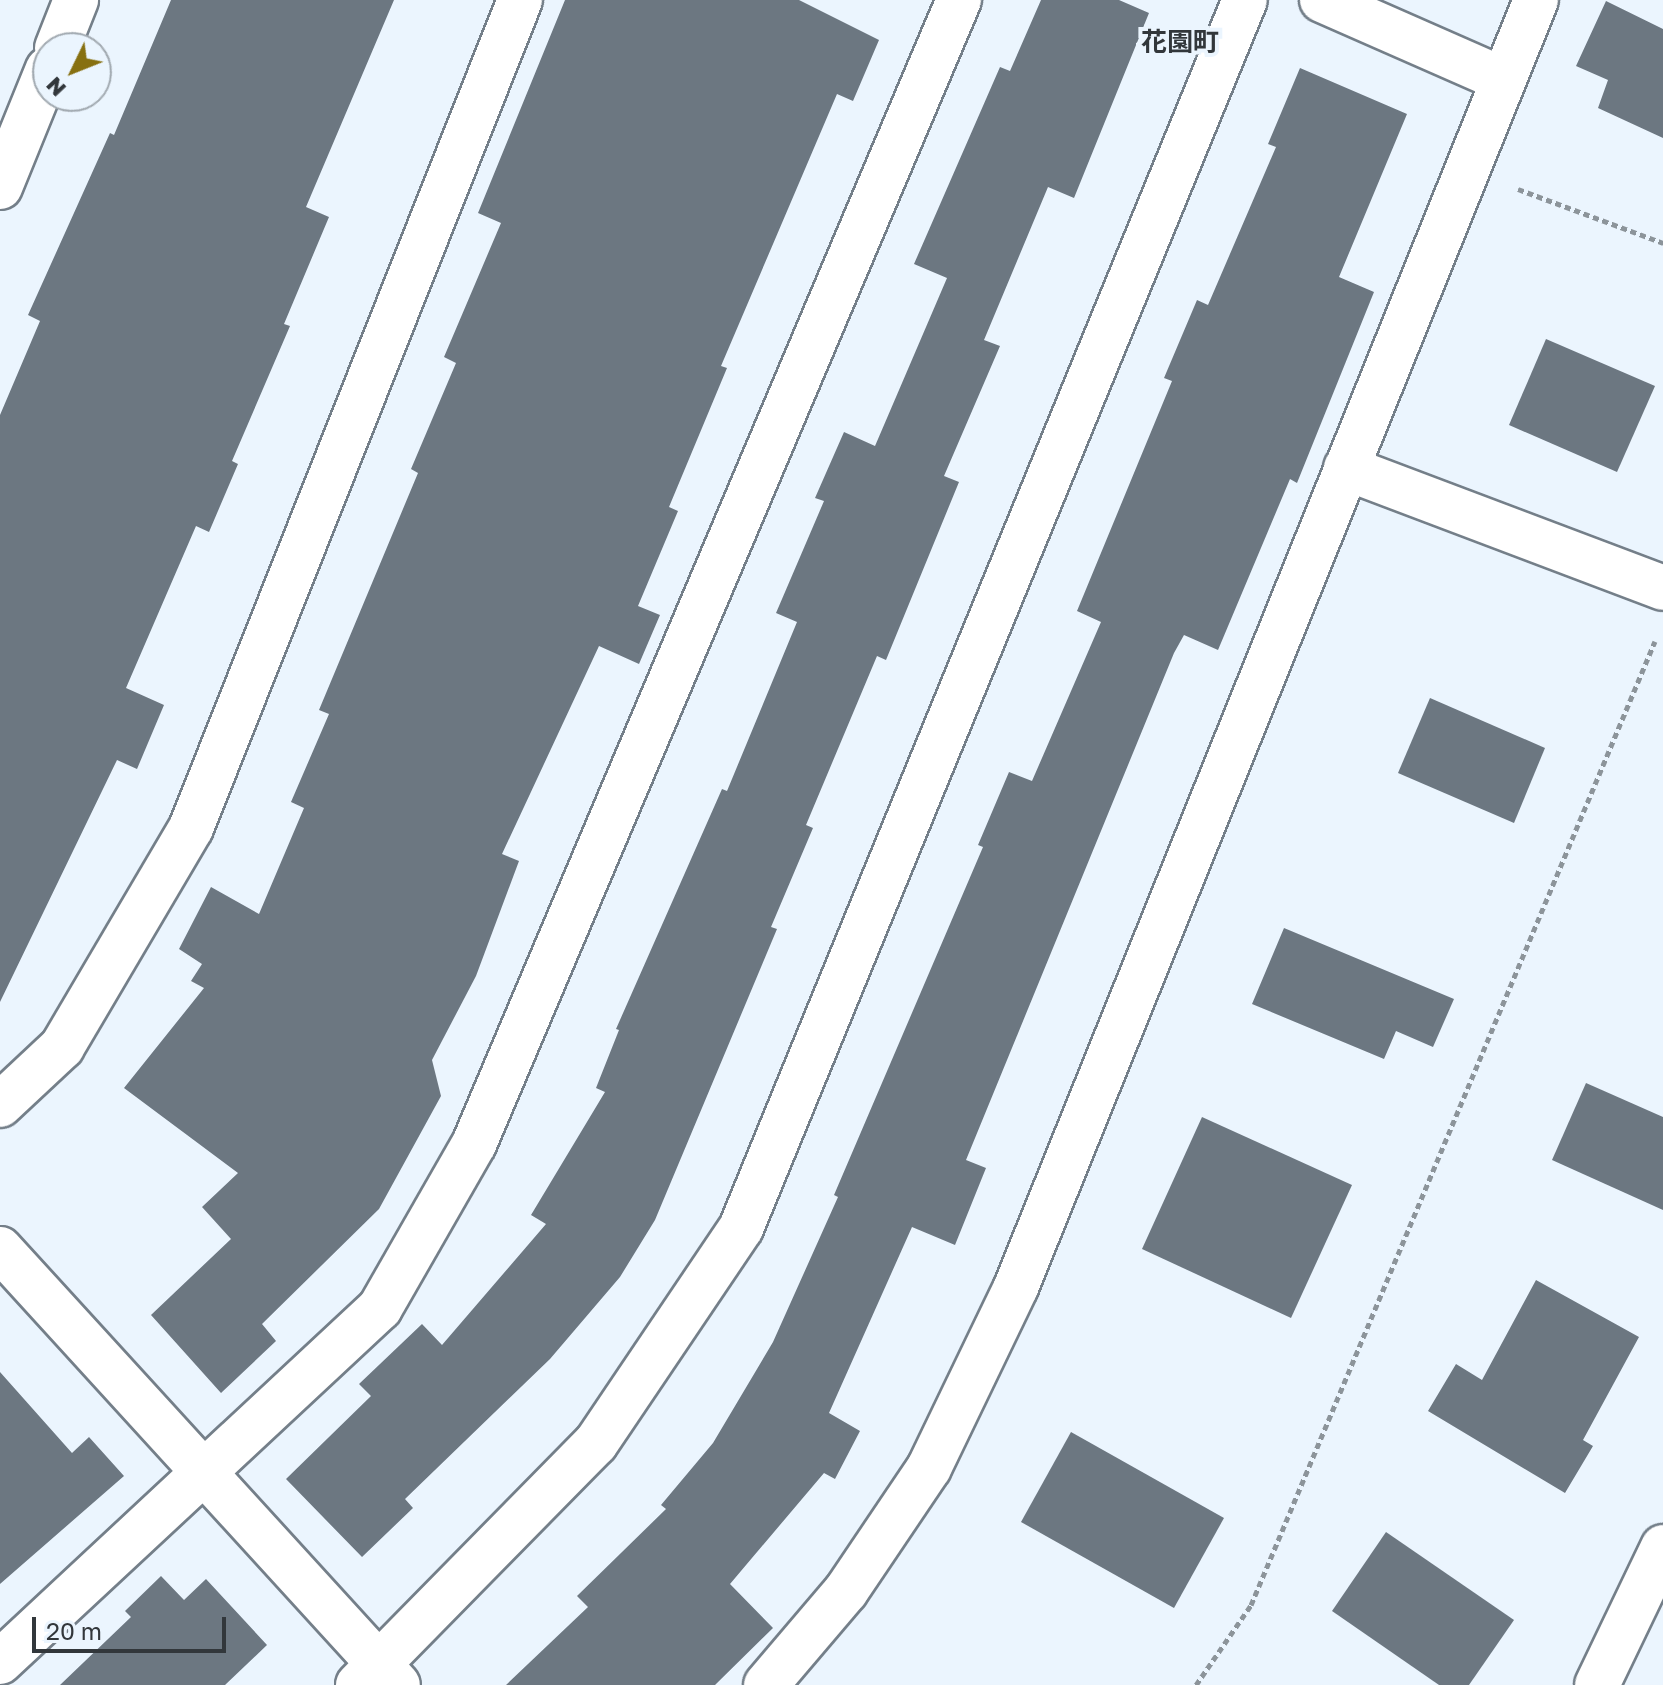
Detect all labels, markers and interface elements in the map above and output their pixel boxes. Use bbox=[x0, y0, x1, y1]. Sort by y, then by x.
district label: 花園町 bbox=[1141, 26, 1219, 58]
north arrow bbox=[32, 32, 112, 112]
text: N bbox=[40, 72, 71, 103]
scale bar bbox=[36, 1601, 230, 1651]
text: 20 m bbox=[46, 1616, 102, 1645]

